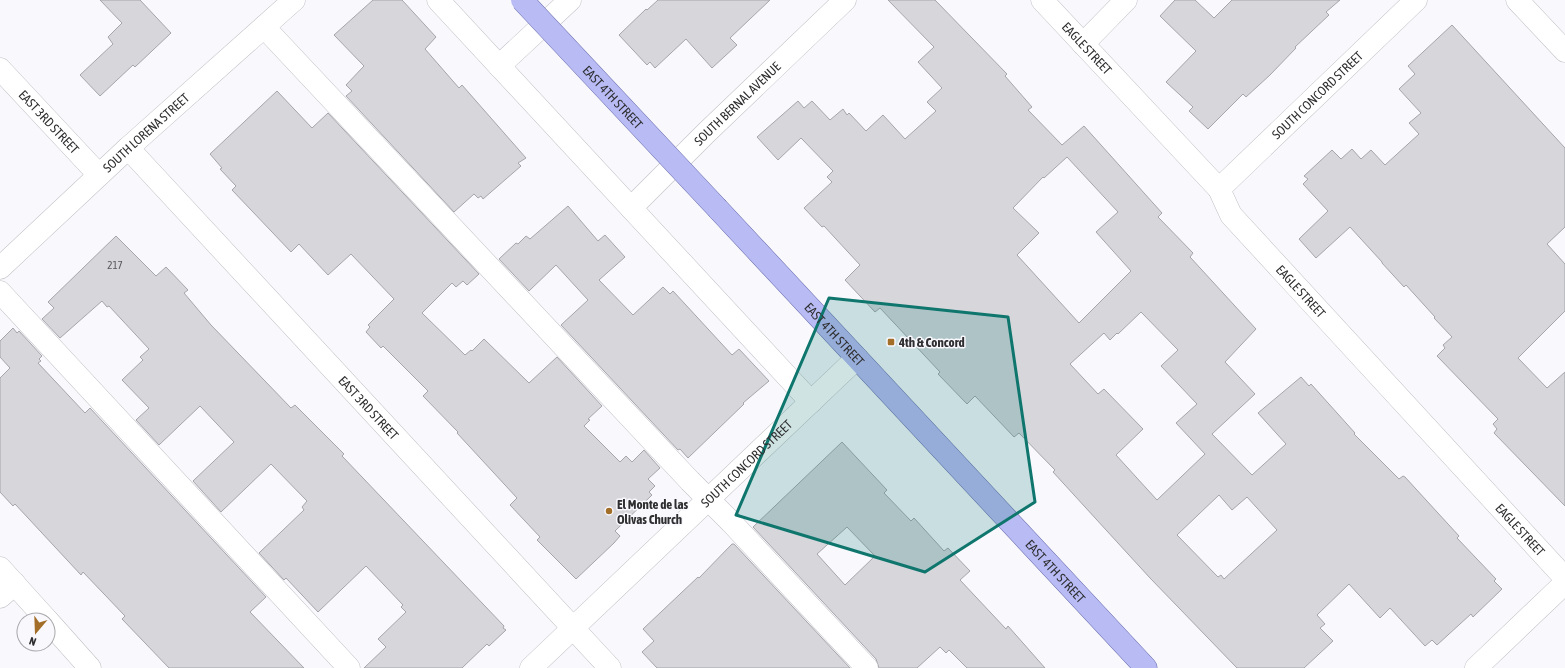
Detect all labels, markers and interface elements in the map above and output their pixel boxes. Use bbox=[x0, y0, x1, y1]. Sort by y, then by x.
street label: EAGLE STREET bbox=[1059, 19, 1115, 77]
street label: SOUTH CONCORD STREET bbox=[1269, 48, 1366, 142]
street label: SOUTH BERNAL AVENUE bbox=[691, 58, 784, 148]
street label: EAST 4TH STREET bbox=[580, 62, 646, 132]
street label: EAST 3RD STREET bbox=[16, 87, 82, 157]
street label: SOUTH LORENA STREET bbox=[100, 90, 192, 175]
house number: 217 bbox=[107, 259, 123, 271]
street label: EAGLE STREET bbox=[1273, 262, 1329, 321]
street label: EAST 4TH STREET bbox=[802, 299, 868, 369]
place label: 4th & Concord bbox=[898, 335, 965, 350]
marker: 4th & Concord bbox=[886, 337, 896, 347]
street label: EAST 3RD STREET bbox=[336, 373, 402, 443]
street label: SOUTH CONCORD STREET bbox=[698, 416, 795, 510]
place label: El Monte de las Olivas Church bbox=[617, 497, 689, 527]
street label: EAGLE STREET bbox=[1493, 500, 1548, 559]
marker: El Monte de las Olivas Church bbox=[604, 506, 614, 516]
street label: EAST 4TH STREET bbox=[1023, 536, 1089, 606]
north arrow bbox=[16, 612, 56, 652]
text: N bbox=[28, 635, 38, 648]

